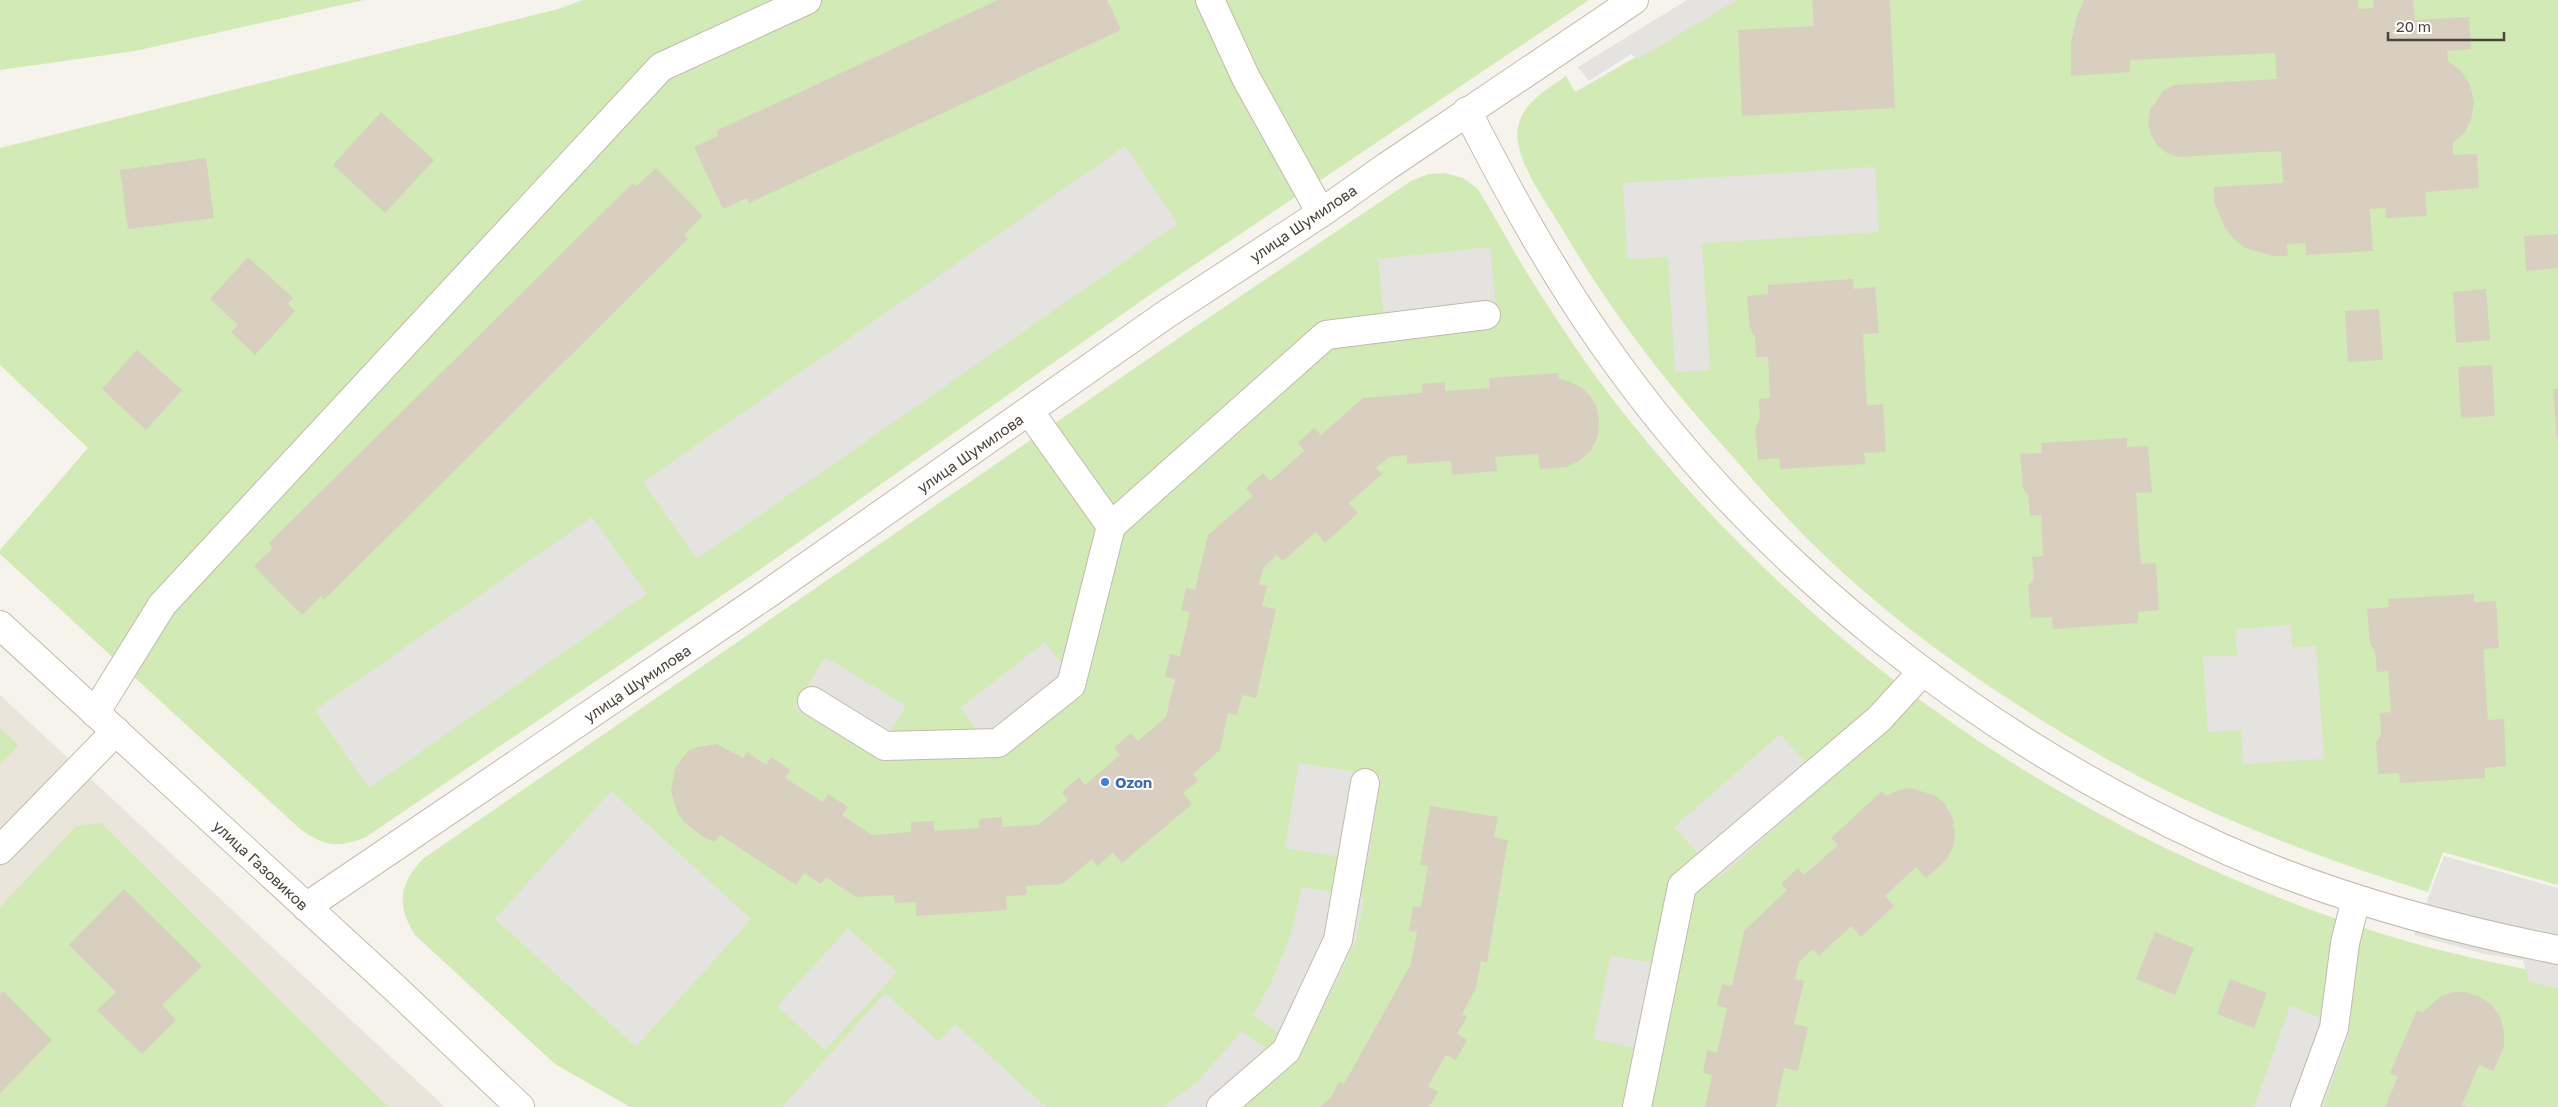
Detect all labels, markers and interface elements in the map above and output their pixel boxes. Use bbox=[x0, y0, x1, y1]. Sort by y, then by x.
scale bar bbox=[2388, 10, 2504, 42]
text: 20 m bbox=[2396, 17, 2431, 35]
street label: улица Шумилова bbox=[1246, 180, 1360, 266]
street label: улица Шумилова bbox=[914, 410, 1026, 496]
street label: улица Шумилова bbox=[580, 640, 694, 726]
place label: Ozon bbox=[1115, 773, 1152, 791]
marker: Ozon bbox=[1099, 776, 1111, 788]
street label: улица Газовиков bbox=[210, 816, 312, 914]

